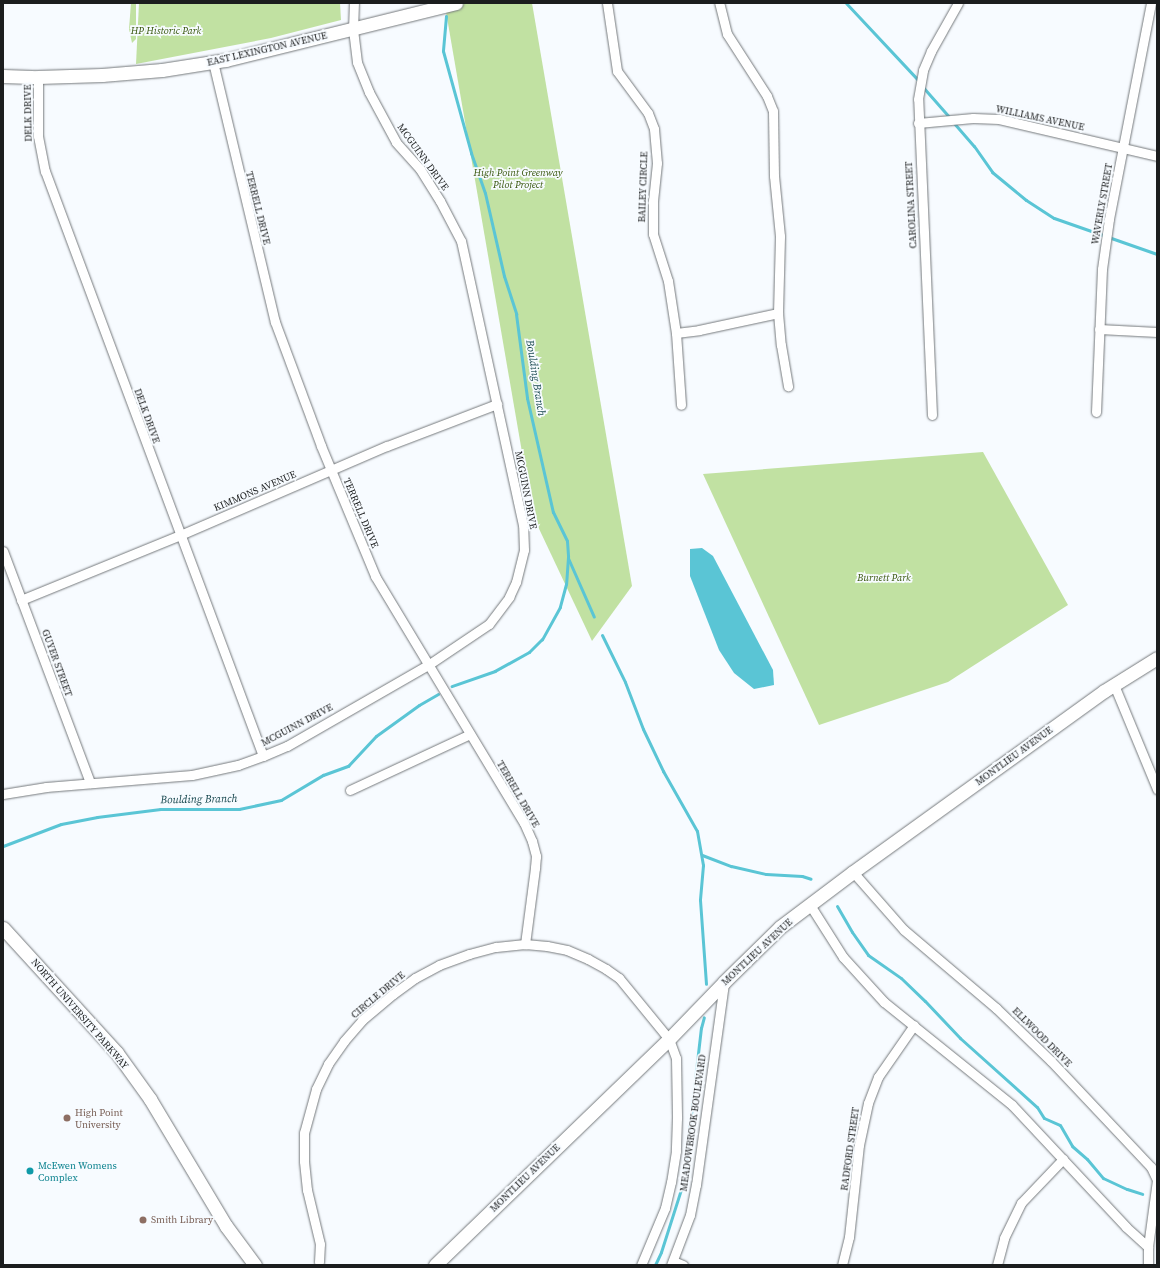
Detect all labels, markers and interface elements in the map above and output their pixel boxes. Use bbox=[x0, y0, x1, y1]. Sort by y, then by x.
park label: HP Historic Park bbox=[131, 25, 201, 37]
street label: EAST LEXINGTON AVENUE bbox=[206, 29, 328, 69]
street label: DELK DRIVE bbox=[22, 84, 34, 142]
street label: WILLIAMS AVENUE bbox=[995, 103, 1085, 133]
street label: MCGUINN DRIVE bbox=[395, 121, 451, 193]
street label: BAILEY CIRCLE bbox=[636, 151, 650, 223]
street label: CAROLINA STREET bbox=[903, 161, 919, 249]
street label: WAVERLY STREET bbox=[1089, 162, 1115, 246]
park label: High Point Greenway Pilot Project bbox=[474, 166, 562, 190]
street label: TERRELL DRIVE bbox=[243, 170, 273, 246]
water label: Boulding Branch bbox=[522, 339, 548, 417]
street label: DELK DRIVE bbox=[132, 387, 162, 445]
street label: MCGUINN DRIVE bbox=[513, 450, 539, 530]
street label: KIMMONS AVENUE bbox=[212, 468, 298, 514]
street label: TERRELL DRIVE bbox=[341, 476, 381, 550]
park label: Burnett Park bbox=[857, 572, 911, 584]
street label: GUYER STREET bbox=[39, 628, 75, 698]
street label: MCGUINN DRIVE bbox=[259, 701, 335, 749]
street label: MONTLIEU AVENUE bbox=[973, 724, 1055, 788]
street label: TERRELL DRIVE bbox=[494, 759, 542, 829]
water label: Boulding Branch bbox=[160, 793, 238, 807]
street label: MONTLIEU AVENUE bbox=[719, 916, 795, 988]
street label: NORTH UNIVERSITY PARKWAY bbox=[29, 956, 131, 1072]
street label: CIRCLE DRIVE bbox=[349, 969, 407, 1021]
street label: ELLWOOD DRIVE bbox=[1010, 1005, 1074, 1069]
street label: MEADOWBROOK BOULEVARD bbox=[677, 1054, 709, 1192]
place label: High Point University bbox=[75, 1106, 123, 1130]
street label: RADFORD STREET bbox=[838, 1107, 862, 1191]
marker: High Point University bbox=[62, 1113, 72, 1123]
street label: MONTLIEU AVENUE bbox=[488, 1142, 562, 1214]
place label: McEwen Womens Complex bbox=[38, 1159, 117, 1182]
marker: McEwen Womens Complex bbox=[25, 1166, 35, 1176]
place label: Smith Library bbox=[151, 1214, 213, 1226]
marker: Smith Library bbox=[138, 1215, 148, 1225]

